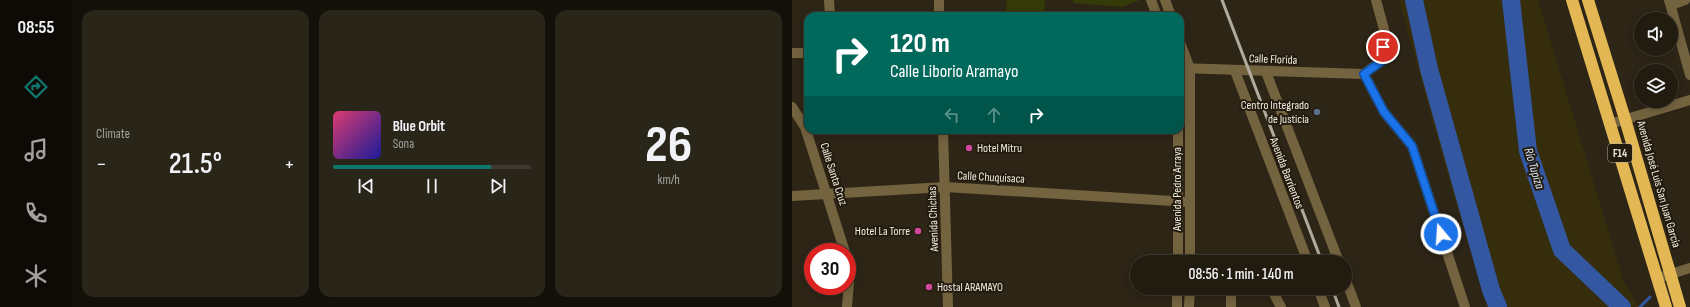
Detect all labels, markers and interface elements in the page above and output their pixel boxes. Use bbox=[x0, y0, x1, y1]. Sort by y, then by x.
map controls bbox=[1634, 12, 1678, 108]
button: sound bbox=[1634, 12, 1678, 56]
text: 08:55 bbox=[18, 17, 54, 38]
text: 120 m bbox=[890, 27, 950, 60]
icon: right bbox=[824, 28, 876, 80]
pin bbox=[1366, 30, 1400, 64]
icon: arrive bbox=[1372, 36, 1394, 58]
street label: Calle Florida bbox=[1248, 51, 1298, 68]
text: Calle Liborio Aramayo bbox=[890, 61, 1018, 82]
button: layers bbox=[1634, 64, 1678, 108]
icon: directions bbox=[22, 73, 50, 101]
place label: Centro Integrado de Justicia bbox=[1241, 98, 1309, 127]
icon: left bbox=[941, 104, 963, 126]
icon: ahead bbox=[983, 104, 1005, 126]
icon: right bbox=[1025, 104, 1047, 126]
marker: Centro Integrado de Justicia bbox=[1312, 107, 1322, 117]
text: 26 bbox=[645, 114, 692, 177]
text: Blue Orbit bbox=[393, 117, 445, 136]
street label: Avenida José Luis San Juan García bbox=[1633, 118, 1684, 250]
text: Climate bbox=[96, 126, 130, 142]
street label: Avenida Barrientos bbox=[1266, 134, 1307, 211]
icon: music bbox=[22, 136, 50, 164]
text: Sona bbox=[393, 136, 414, 152]
street label: Calle Santa Cruz bbox=[816, 141, 851, 208]
place label: Hotel Mitru bbox=[977, 141, 1022, 156]
marker: Hotel Mitru bbox=[964, 143, 974, 153]
road number: F14 bbox=[1608, 144, 1632, 162]
text: 21.5° bbox=[169, 146, 222, 182]
water label: Río Tupiza bbox=[1520, 146, 1548, 192]
street label: Avenida Pedro Arraya bbox=[1170, 147, 1185, 232]
text: − bbox=[96, 151, 107, 178]
text: + bbox=[284, 151, 295, 178]
street label: Calle Chuquisaca bbox=[957, 168, 1026, 187]
text: km/h bbox=[657, 172, 680, 188]
icon: previous bbox=[355, 175, 377, 197]
icon: pause bbox=[421, 175, 443, 197]
icon: next bbox=[487, 175, 509, 197]
street label: Avenida Chichas bbox=[925, 186, 942, 253]
icon: phone bbox=[22, 199, 50, 227]
position arrow bbox=[1420, 213, 1462, 255]
place label: Hotel La Torre bbox=[855, 224, 910, 239]
marker: Hotel La Torre bbox=[913, 226, 923, 236]
speed limit sign: 30 bbox=[804, 243, 856, 295]
icon: climate bbox=[22, 262, 50, 290]
text: 08:56 · 1 min · 140 m bbox=[1189, 265, 1294, 284]
place label: Hostal ARAMAYO bbox=[937, 280, 1003, 295]
marker: Hostal ARAMAYO bbox=[924, 282, 934, 292]

